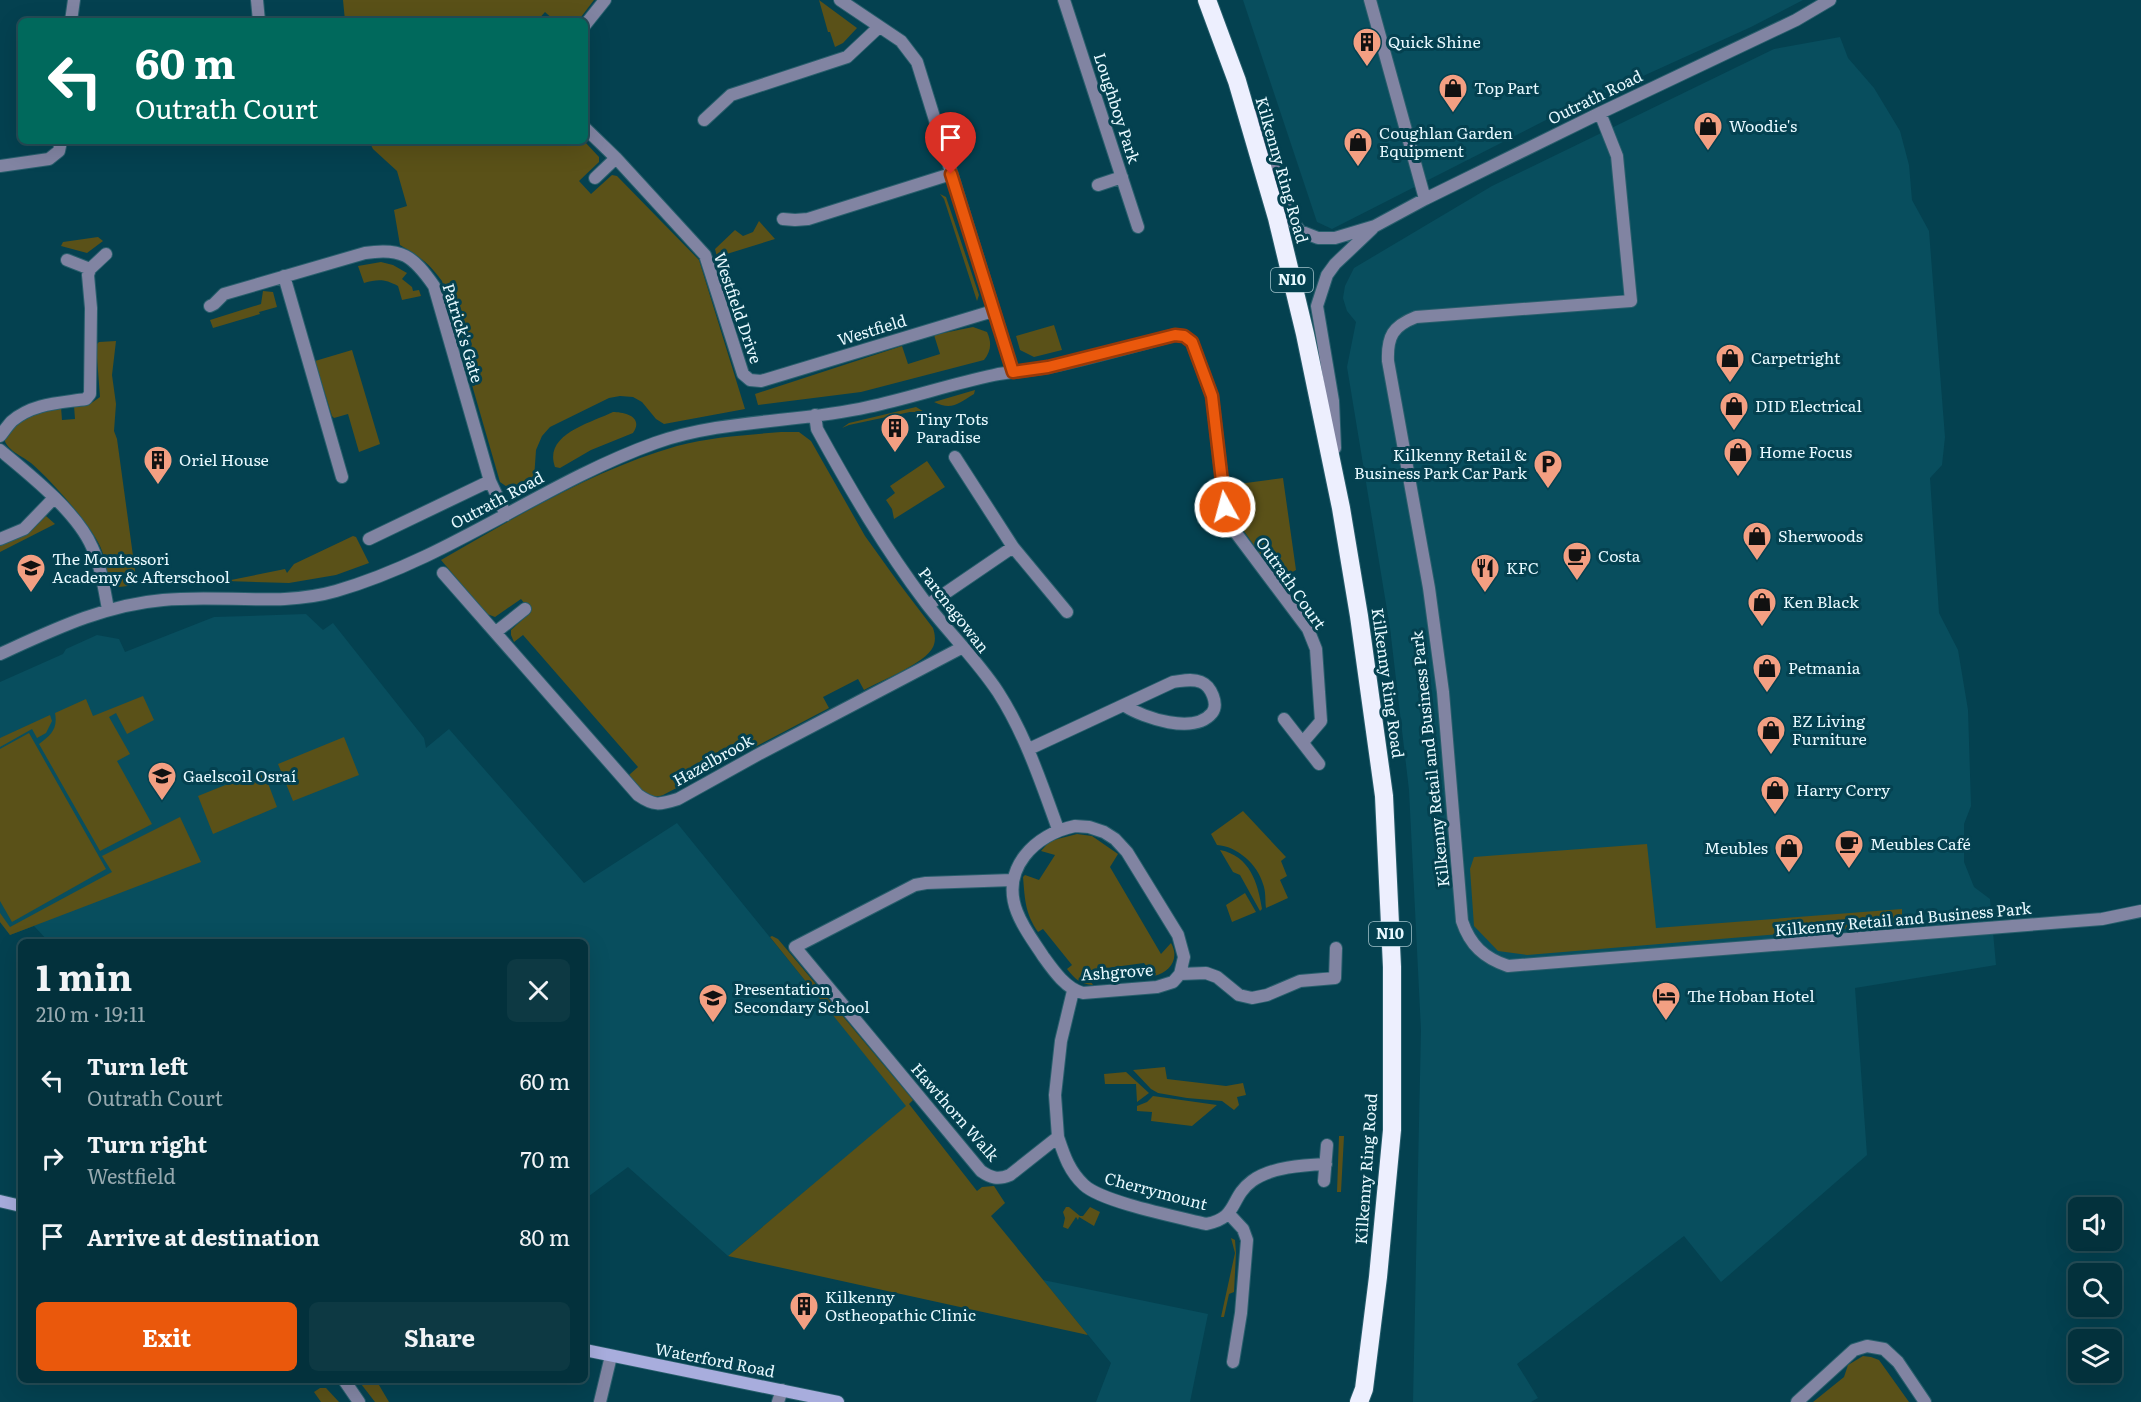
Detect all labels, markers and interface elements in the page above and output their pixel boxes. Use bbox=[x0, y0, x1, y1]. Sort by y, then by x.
building icon: Quick Shine bbox=[1351, 26, 1383, 68]
place label: Quick Shine bbox=[1388, 29, 1481, 53]
text: 60 m bbox=[135, 30, 236, 92]
icon: left bbox=[36, 42, 114, 120]
street label: Loughboy Park bbox=[1089, 49, 1147, 166]
street label: Outrath Road bbox=[1543, 63, 1646, 129]
shop icon: Top Part bbox=[1437, 72, 1469, 114]
place label: Top Part bbox=[1474, 75, 1540, 99]
text: Outrath Court bbox=[135, 87, 318, 127]
street label: Kilkenny Ring Road bbox=[1251, 94, 1315, 246]
shop icon: Woodie's bbox=[1692, 110, 1724, 152]
pin bbox=[925, 112, 976, 174]
place label: Woodie's bbox=[1729, 113, 1797, 137]
place label: Coughlan Garden Equipment bbox=[1379, 120, 1513, 162]
icon: arrive bbox=[934, 121, 967, 154]
shop icon: Coughlan Garden Equipment bbox=[1342, 126, 1374, 168]
street label: Westfield Drive bbox=[709, 249, 769, 367]
road number: N10 bbox=[1271, 268, 1313, 292]
street label: Patrick's Gate bbox=[437, 280, 490, 385]
street label: Westfield bbox=[834, 307, 909, 351]
shop icon: Carpetright bbox=[1714, 342, 1746, 384]
place label: Carpetright bbox=[1751, 345, 1841, 369]
shop icon: DID Electrical bbox=[1718, 390, 1750, 432]
place label: DID Electrical bbox=[1755, 393, 1862, 417]
place label: Tiny Tots Paradise bbox=[916, 406, 988, 448]
building icon: Tiny Tots Paradise bbox=[879, 412, 911, 454]
shop icon: Home Focus bbox=[1722, 436, 1754, 478]
place label: Home Focus bbox=[1759, 439, 1852, 463]
place label: Kilkenny Retail & Business Park Car Park bbox=[1354, 442, 1527, 484]
building icon: Oriel House bbox=[142, 444, 174, 486]
place label: Oriel House bbox=[179, 447, 269, 471]
parking icon: Kilkenny Retail & Business Park Car Park bbox=[1532, 448, 1564, 490]
street label: Outrath Road bbox=[446, 464, 548, 534]
position arrow bbox=[1193, 475, 1257, 539]
shop icon: Sherwoods bbox=[1741, 520, 1773, 562]
place label: Sherwoods bbox=[1778, 523, 1863, 547]
street label: Outrath Court bbox=[1251, 531, 1333, 634]
cafe icon: Costa bbox=[1561, 540, 1593, 582]
place label: Costa bbox=[1598, 543, 1641, 567]
place label: The Montessori Academy & Afterschool bbox=[52, 546, 230, 588]
school or university icon: The Montessori Academy & Afterschool bbox=[15, 552, 47, 594]
restaurant icon: KFC bbox=[1469, 552, 1501, 594]
place label: KFC bbox=[1506, 555, 1539, 579]
street label: Parcnagowan bbox=[914, 561, 996, 658]
shop icon: Ken Black bbox=[1746, 586, 1778, 628]
place label: Ken Black bbox=[1783, 589, 1859, 613]
street label: Kilkenny Ring Road bbox=[1367, 606, 1411, 760]
street label: Kilkenny Retail and Business Park bbox=[1404, 630, 1454, 888]
shop icon: Petmania bbox=[1751, 652, 1783, 694]
place label: Petmania bbox=[1788, 655, 1861, 679]
place label: EZ Living Furniture bbox=[1792, 708, 1867, 750]
shop icon: EZ Living Furniture bbox=[1755, 714, 1787, 756]
street label: Hazelbrook bbox=[668, 727, 757, 791]
school or university icon: Gaelscoil Osraí bbox=[146, 760, 178, 802]
place label: Gaelscoil Osraí bbox=[183, 763, 296, 787]
shop icon: Harry Corry bbox=[1759, 774, 1791, 816]
place label: Harry Corry bbox=[1796, 777, 1891, 801]
cafe icon: Meubles Café bbox=[1833, 828, 1865, 870]
place label: Meubles Café bbox=[1870, 831, 1971, 855]
shop icon: Meubles bbox=[1773, 832, 1805, 874]
place label: Meubles bbox=[1704, 835, 1768, 859]
street label: Kilkenny Retail and Business Park bbox=[1774, 895, 2033, 941]
road number: N10 bbox=[1369, 922, 1411, 946]
text: 1 min bbox=[36, 949, 132, 1002]
street label: Ashgrove bbox=[1080, 957, 1154, 985]
button: close bbox=[507, 959, 570, 1022]
place label: Presentation Secondary School bbox=[734, 976, 870, 1018]
hotel icon: The Hoban Hotel bbox=[1650, 980, 1682, 1022]
school or university icon: Presentation Secondary School bbox=[697, 982, 729, 1024]
place label: The Hoban Hotel bbox=[1687, 983, 1815, 1007]
text: 210 m · 19:11 bbox=[36, 998, 145, 1028]
text: Turn left bbox=[87, 1049, 188, 1082]
street label: Hawthorn Walk bbox=[906, 1057, 1006, 1166]
icon: left bbox=[36, 1064, 69, 1097]
text: 60 m bbox=[520, 1064, 570, 1097]
text: Outrath Court bbox=[87, 1082, 223, 1112]
street label: Kilkenny Ring Road bbox=[1348, 1092, 1382, 1245]
text: Turn right bbox=[87, 1127, 207, 1160]
icon: right bbox=[36, 1142, 69, 1175]
text: 70 m bbox=[520, 1142, 570, 1175]
text: Westfield bbox=[87, 1160, 176, 1190]
street label: Cherrymount bbox=[1102, 1165, 1211, 1215]
map controls bbox=[2068, 1197, 2122, 1383]
button: sound bbox=[2068, 1197, 2122, 1251]
icon: arrive bbox=[36, 1220, 69, 1253]
text: Arrive at destination bbox=[87, 1220, 320, 1253]
text: 80 m bbox=[519, 1220, 570, 1253]
button: search bbox=[2068, 1263, 2122, 1317]
place label: Kilkenny Ostheopathic Clinic bbox=[825, 1284, 976, 1326]
building icon: Kilkenny Ostheopathic Clinic bbox=[788, 1290, 820, 1332]
button: Exit bbox=[36, 1302, 297, 1371]
button: Share bbox=[309, 1302, 570, 1371]
button: layers bbox=[2068, 1329, 2122, 1383]
street label: Waterford Road bbox=[653, 1336, 778, 1382]

